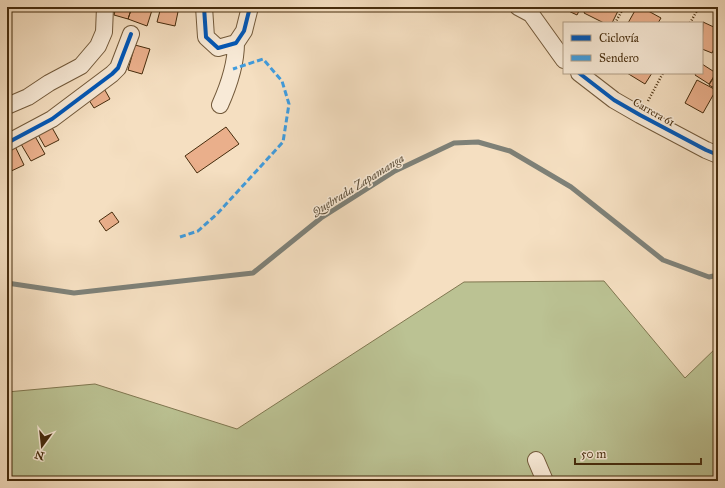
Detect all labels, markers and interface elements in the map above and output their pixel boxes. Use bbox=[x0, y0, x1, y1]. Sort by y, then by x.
legend bbox=[563, 22, 703, 74]
text: Ciclovía bbox=[599, 31, 640, 45]
text: Sendero bbox=[599, 51, 639, 65]
street label: Carrera 61 bbox=[631, 96, 677, 129]
water label: Quebrada Zapamanga bbox=[309, 151, 407, 220]
north arrow bbox=[22, 426, 62, 466]
scale bar bbox=[575, 440, 701, 466]
text: 50 m bbox=[581, 447, 606, 461]
text: N bbox=[33, 448, 46, 463]

